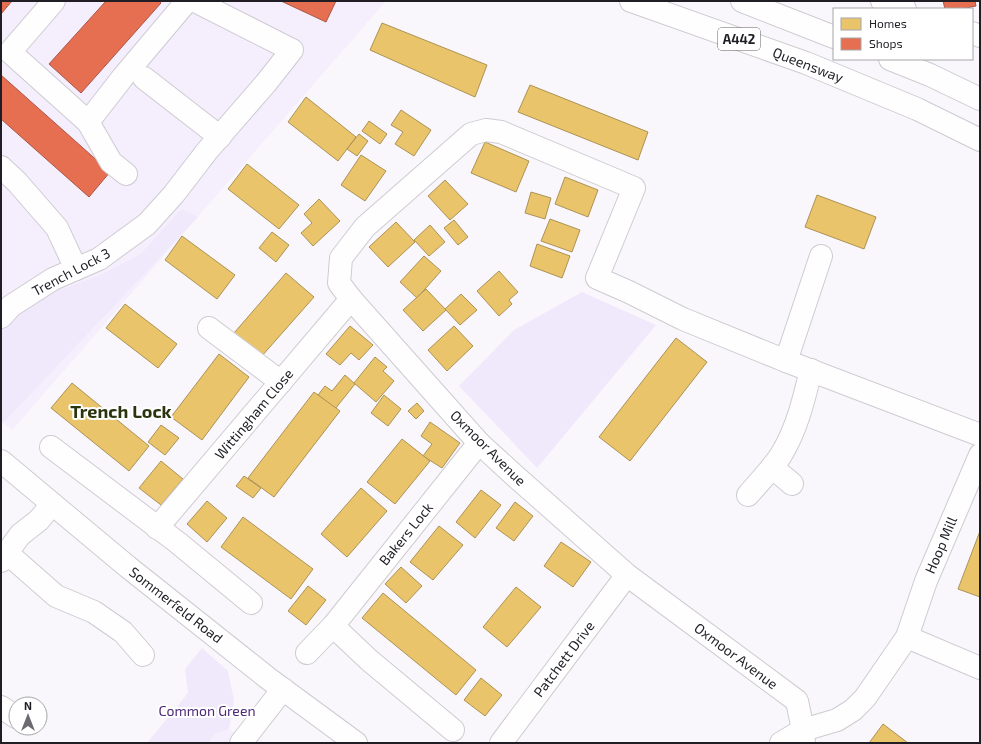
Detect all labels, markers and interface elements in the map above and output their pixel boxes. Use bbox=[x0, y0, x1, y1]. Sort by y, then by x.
legend bbox=[833, 8, 973, 60]
text: Homes bbox=[869, 16, 907, 30]
road number: A442 bbox=[718, 28, 760, 50]
text: Shops bbox=[869, 36, 903, 50]
street label: Queensway bbox=[770, 43, 846, 86]
street label: Trench Lock 3 bbox=[29, 244, 113, 299]
street label: Wittingham Close bbox=[211, 365, 296, 462]
district label: Trench Lock bbox=[70, 400, 172, 422]
street label: Oxmoor Avenue bbox=[447, 406, 530, 489]
street label: Bakers Lock bbox=[375, 499, 436, 568]
street label: Hoop Mill bbox=[921, 513, 961, 576]
street label: Sommerfeld Road bbox=[126, 563, 226, 646]
street label: Patchett Drive bbox=[530, 617, 598, 700]
street label: Oxmoor Avenue bbox=[691, 619, 781, 692]
north arrow bbox=[8, 696, 48, 736]
text: N bbox=[24, 699, 32, 712]
park label: Common Green bbox=[158, 702, 256, 719]

